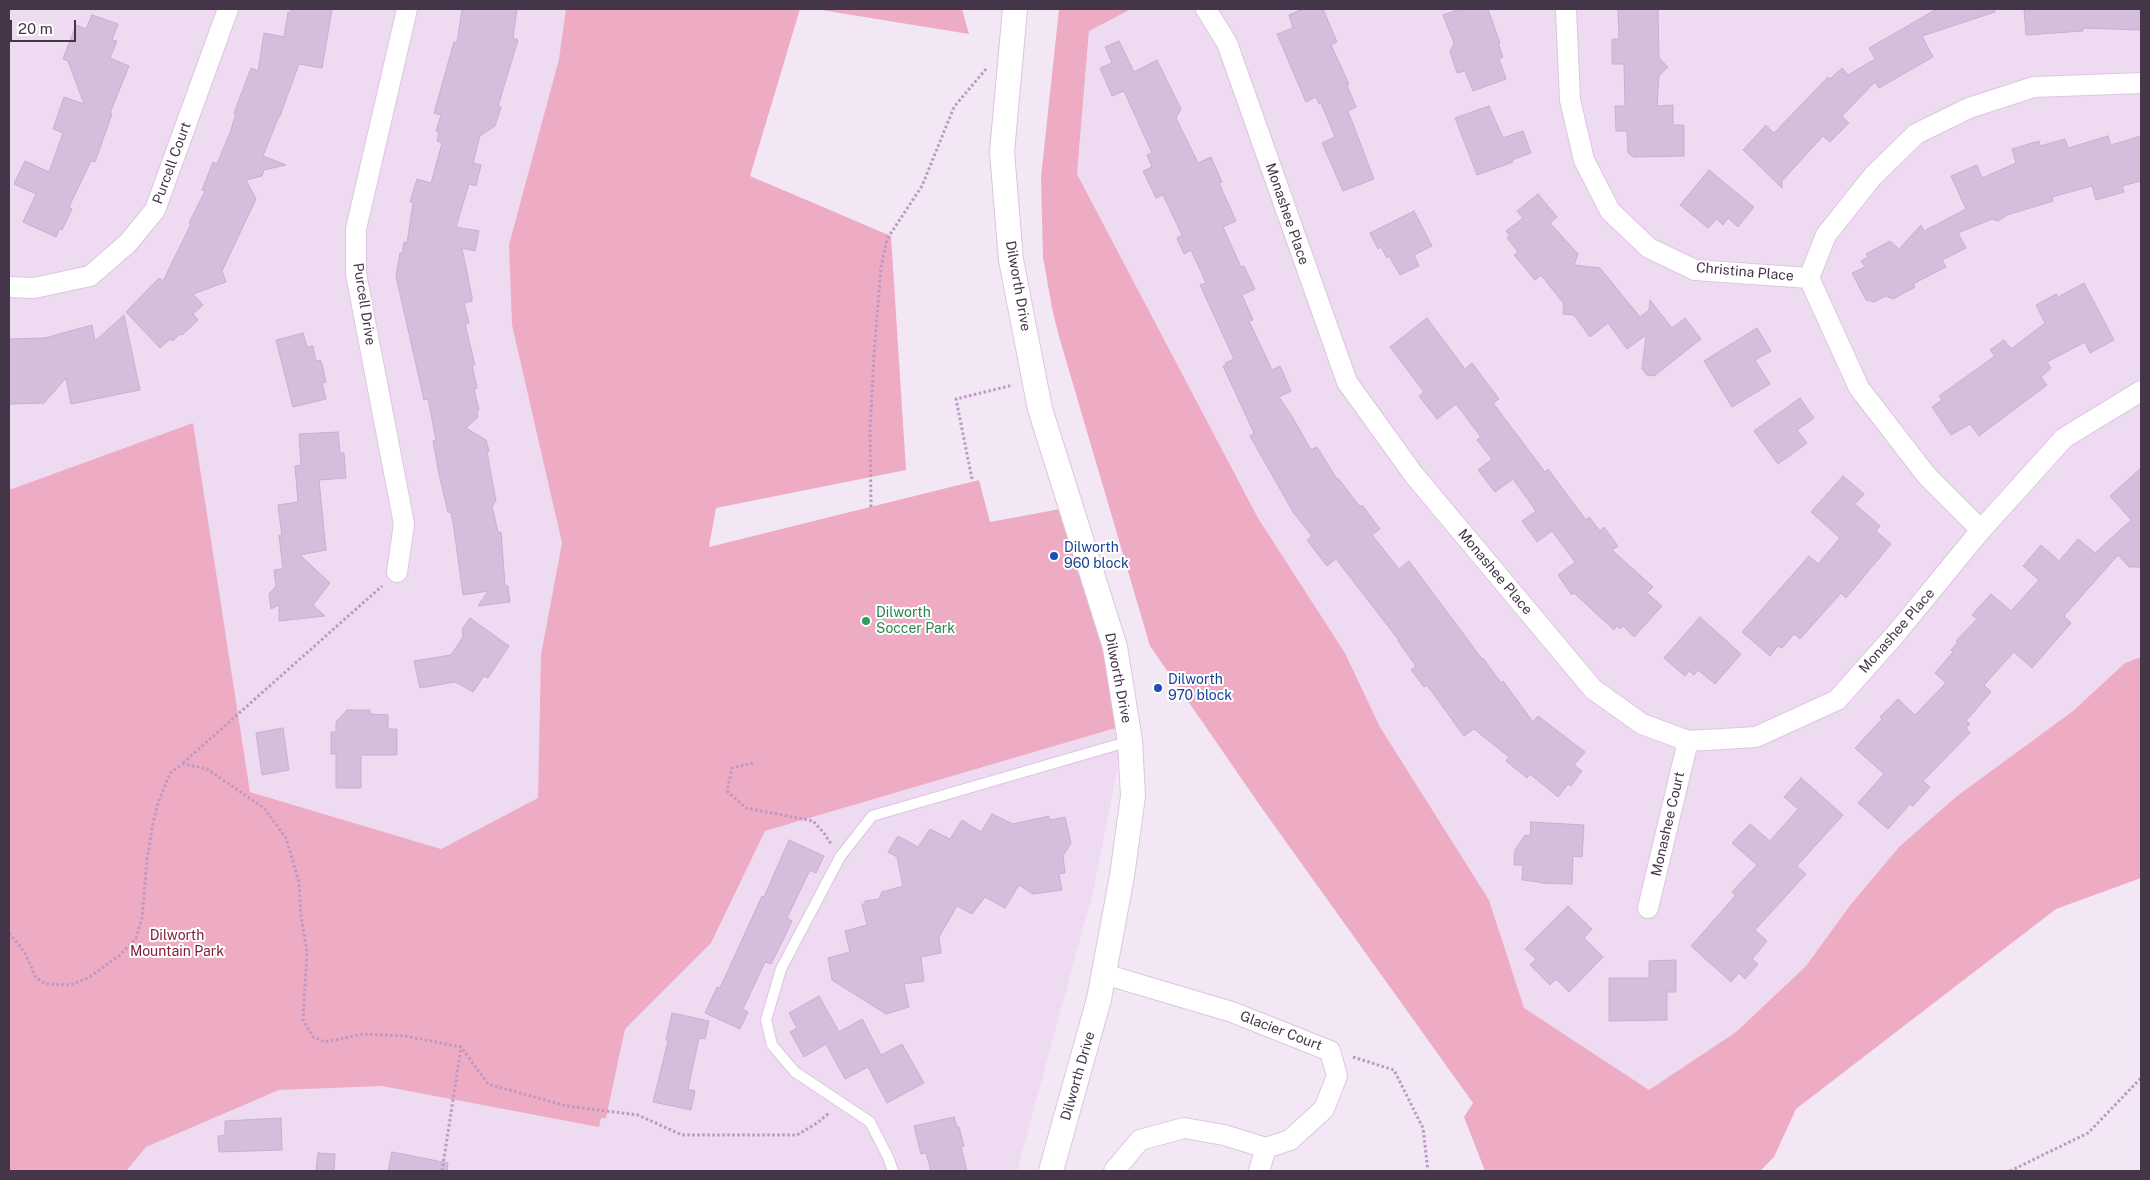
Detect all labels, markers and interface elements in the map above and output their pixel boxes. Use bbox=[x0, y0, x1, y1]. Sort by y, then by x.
scale bar bbox=[12, 10, 79, 42]
text: 20 m bbox=[18, 20, 53, 37]
street label: Purcell Court bbox=[149, 120, 195, 206]
street label: Monashee Place bbox=[1262, 161, 1312, 267]
street label: Dilworth Drive bbox=[1002, 239, 1034, 333]
street label: Christina Place bbox=[1695, 259, 1795, 285]
street label: Purcell Drive bbox=[349, 262, 379, 346]
street label: Monashee Place bbox=[1454, 526, 1536, 618]
place label: Dilworth 960 block bbox=[1064, 540, 1129, 572]
marker: Dilworth 960 block bbox=[1048, 550, 1060, 562]
street label: Monashee Place bbox=[1856, 585, 1938, 677]
place label: Dilworth Soccer Park bbox=[876, 605, 955, 638]
marker: Dilworth Soccer Park bbox=[860, 615, 872, 627]
street label: Dilworth Drive bbox=[1101, 631, 1135, 725]
place label: Dilworth 970 block bbox=[1168, 672, 1232, 704]
marker: Dilworth 970 block bbox=[1152, 682, 1164, 694]
street label: Monashee Court bbox=[1648, 770, 1688, 878]
park label: Dilworth Mountain Park bbox=[130, 928, 224, 960]
street label: Glacier Court bbox=[1238, 1008, 1324, 1054]
street label: Dilworth Drive bbox=[1057, 1030, 1099, 1122]

